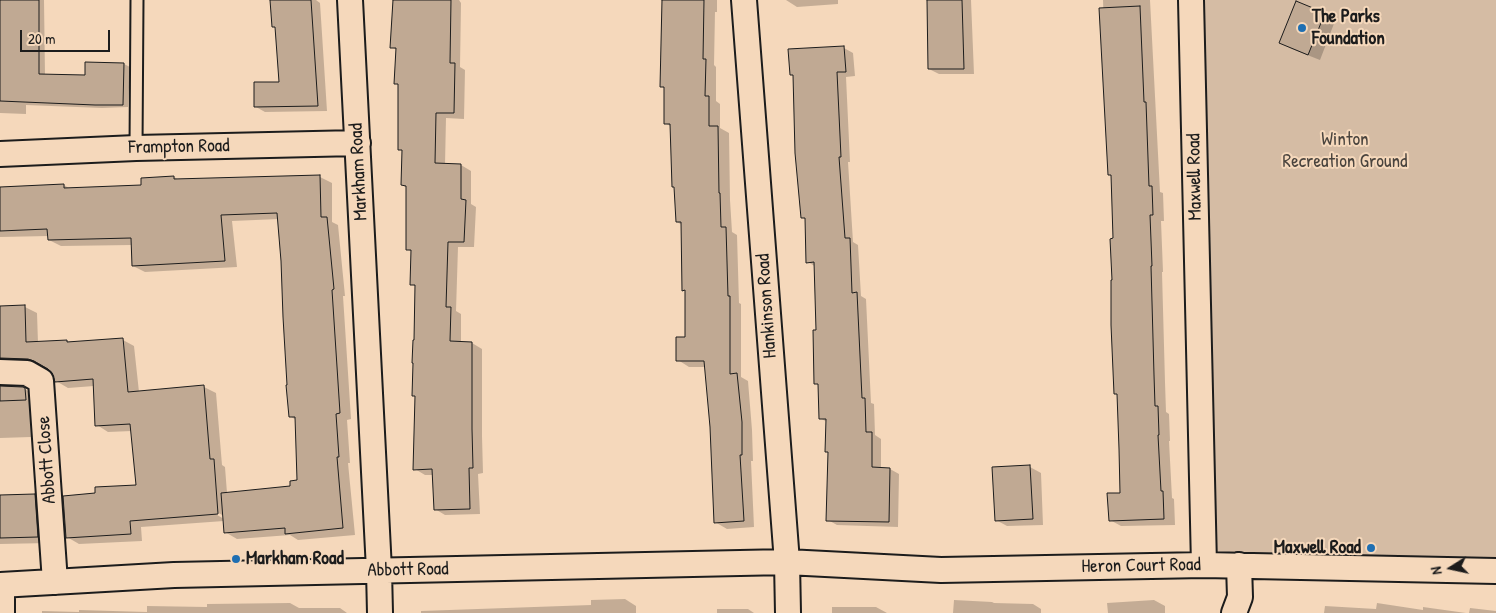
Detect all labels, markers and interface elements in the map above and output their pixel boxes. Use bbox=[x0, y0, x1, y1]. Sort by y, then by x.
place label: The Parks Foundation bbox=[1312, 6, 1385, 50]
scale bar bbox=[22, 20, 112, 52]
marker: The Parks Foundation bbox=[1296, 22, 1308, 34]
text: 20 m bbox=[28, 28, 55, 49]
street label: Markham Road bbox=[345, 123, 373, 221]
park label: Winton Recreation Ground bbox=[1283, 129, 1407, 173]
street label: Maxwell Road bbox=[1183, 133, 1207, 221]
street label: Frampton Road bbox=[128, 135, 230, 159]
street label: Hankinson Road bbox=[752, 253, 782, 359]
street label: Abbott Close bbox=[33, 415, 61, 505]
place label: Maxwell Road bbox=[1274, 537, 1361, 559]
marker: Maxwell Road bbox=[1365, 542, 1377, 554]
north arrow bbox=[1426, 543, 1476, 593]
place label: Markham Road bbox=[246, 548, 344, 570]
marker: Markham Road bbox=[230, 553, 242, 565]
street label: Heron Court Road bbox=[1081, 554, 1201, 578]
street label: Abbott Road bbox=[367, 558, 449, 582]
text: N bbox=[1426, 565, 1446, 576]

